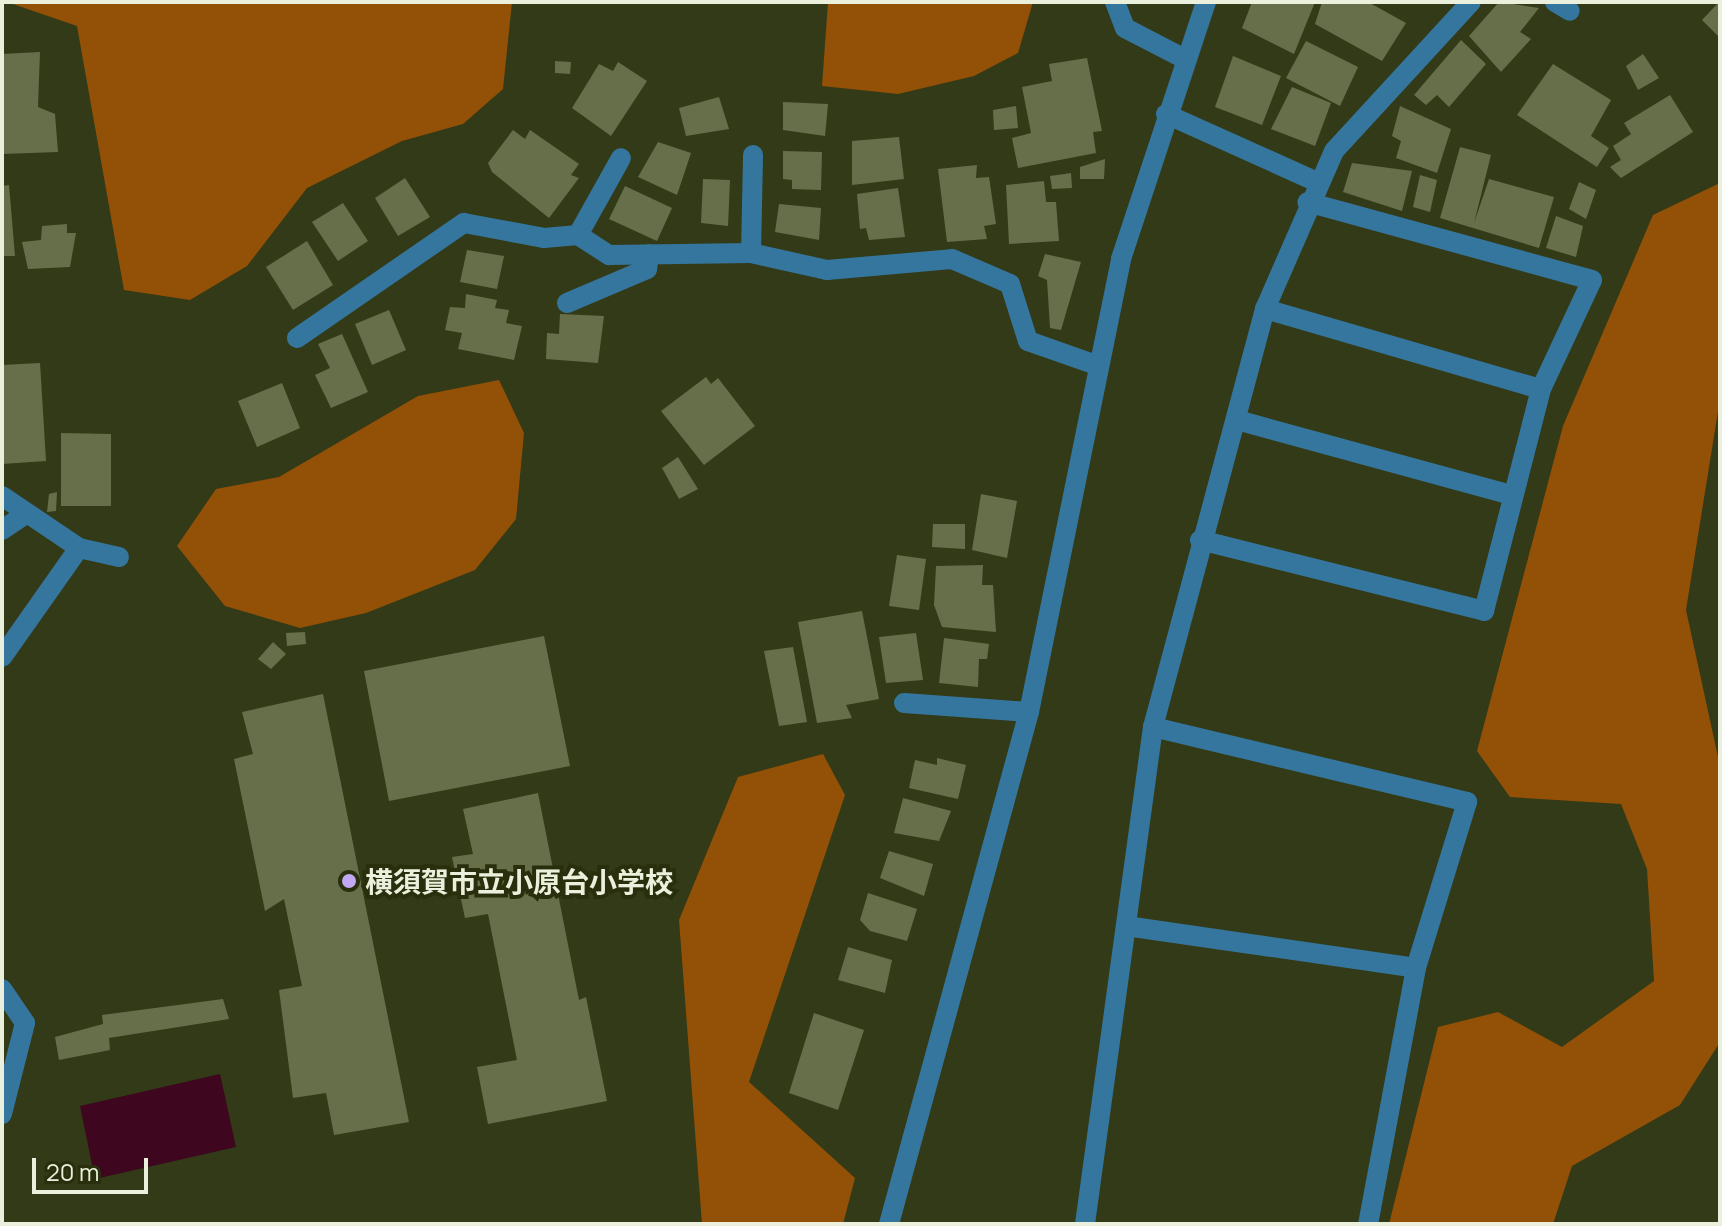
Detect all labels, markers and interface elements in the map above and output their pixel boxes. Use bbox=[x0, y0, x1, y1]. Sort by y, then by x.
place label: 横須賀市立小原台小学校 bbox=[365, 864, 673, 898]
marker: 横須賀市立小原台小学校 bbox=[340, 872, 358, 890]
scale bar bbox=[36, 1142, 152, 1192]
text: 20 m bbox=[46, 1155, 99, 1188]

